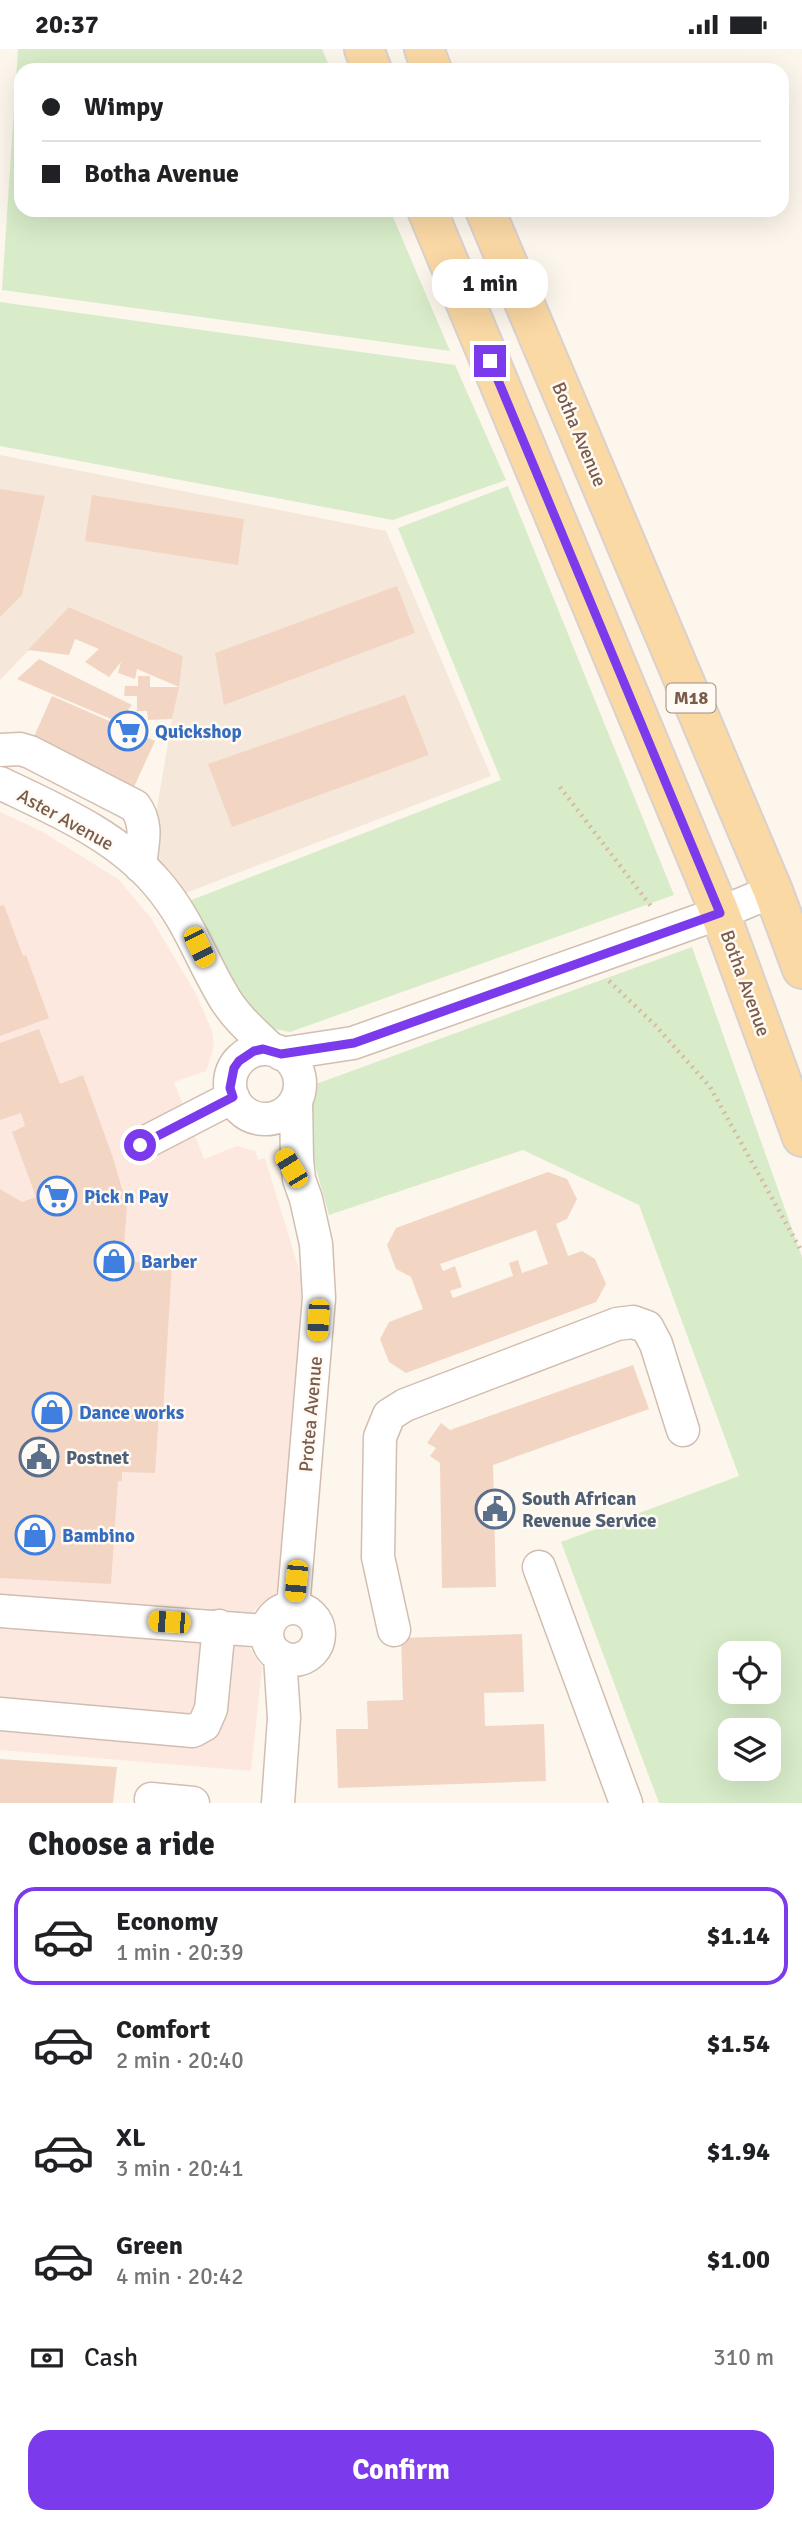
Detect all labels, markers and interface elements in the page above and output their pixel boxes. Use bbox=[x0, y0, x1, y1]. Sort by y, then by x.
text: 20:37 bbox=[35, 9, 99, 41]
text: Wimpy bbox=[84, 91, 163, 123]
text: Botha Avenue bbox=[84, 158, 239, 190]
callout: 1 min bbox=[432, 259, 548, 309]
text: 1 min bbox=[462, 269, 518, 298]
route end bbox=[474, 345, 506, 377]
street label: Botha Avenue bbox=[546, 378, 612, 490]
road number: M18 bbox=[666, 683, 716, 713]
supermarket icon: Quickshop bbox=[107, 710, 149, 752]
place label: Quickshop bbox=[155, 720, 242, 744]
street label: Aster Avenue bbox=[13, 784, 118, 856]
car bbox=[181, 924, 218, 970]
street label: Botha Avenue bbox=[715, 927, 775, 1040]
route start bbox=[124, 1129, 156, 1161]
car bbox=[272, 1145, 311, 1191]
supermarket icon: Pick n Pay bbox=[36, 1175, 78, 1217]
place label: Pick n Pay bbox=[84, 1185, 169, 1209]
shop icon: Barber bbox=[93, 1240, 135, 1282]
place label: Barber bbox=[141, 1250, 198, 1274]
car bbox=[307, 1298, 330, 1342]
street label: Protea Avenue bbox=[294, 1355, 328, 1473]
shop icon: Dance works bbox=[31, 1391, 73, 1433]
place label: Dance works bbox=[79, 1401, 184, 1425]
public building icon: Postnet bbox=[18, 1436, 60, 1478]
place label: Postnet bbox=[66, 1446, 129, 1470]
place label: South African Revenue Service bbox=[522, 1487, 656, 1533]
public building icon: South African Revenue Service bbox=[474, 1488, 516, 1530]
shop icon: Bambino bbox=[14, 1514, 56, 1556]
place label: Bambino bbox=[62, 1524, 135, 1548]
car bbox=[284, 1559, 309, 1603]
car bbox=[148, 1610, 191, 1634]
map controls bbox=[718, 1641, 781, 1781]
button: locate bbox=[718, 1641, 781, 1704]
button: layers bbox=[718, 1718, 781, 1781]
text: Choose a ride bbox=[28, 1825, 215, 1864]
icon: car bbox=[32, 1905, 95, 1968]
text: Economy bbox=[116, 1906, 218, 1938]
text: $1.14 bbox=[706, 1920, 770, 1952]
text: 1 min · 20:39 bbox=[116, 1938, 244, 1967]
icon: car bbox=[32, 2013, 95, 2076]
text: Comfort bbox=[116, 2014, 210, 2046]
text: $1.54 bbox=[706, 2028, 770, 2060]
text: 2 min · 20:40 bbox=[116, 2046, 244, 2075]
icon: car bbox=[32, 2121, 95, 2184]
text: XL bbox=[116, 2122, 146, 2154]
text: $1.94 bbox=[706, 2136, 770, 2168]
text: 3 min · 20:41 bbox=[116, 2154, 244, 2183]
icon: car bbox=[32, 2229, 95, 2292]
text: Green bbox=[116, 2230, 183, 2262]
text: $1.00 bbox=[706, 2244, 770, 2276]
text: 4 min · 20:42 bbox=[116, 2262, 244, 2291]
icon: cash bbox=[28, 2339, 66, 2377]
text: Cash bbox=[84, 2342, 138, 2374]
text: 310 m bbox=[713, 2343, 774, 2372]
button: Confirm bbox=[28, 2430, 774, 2510]

